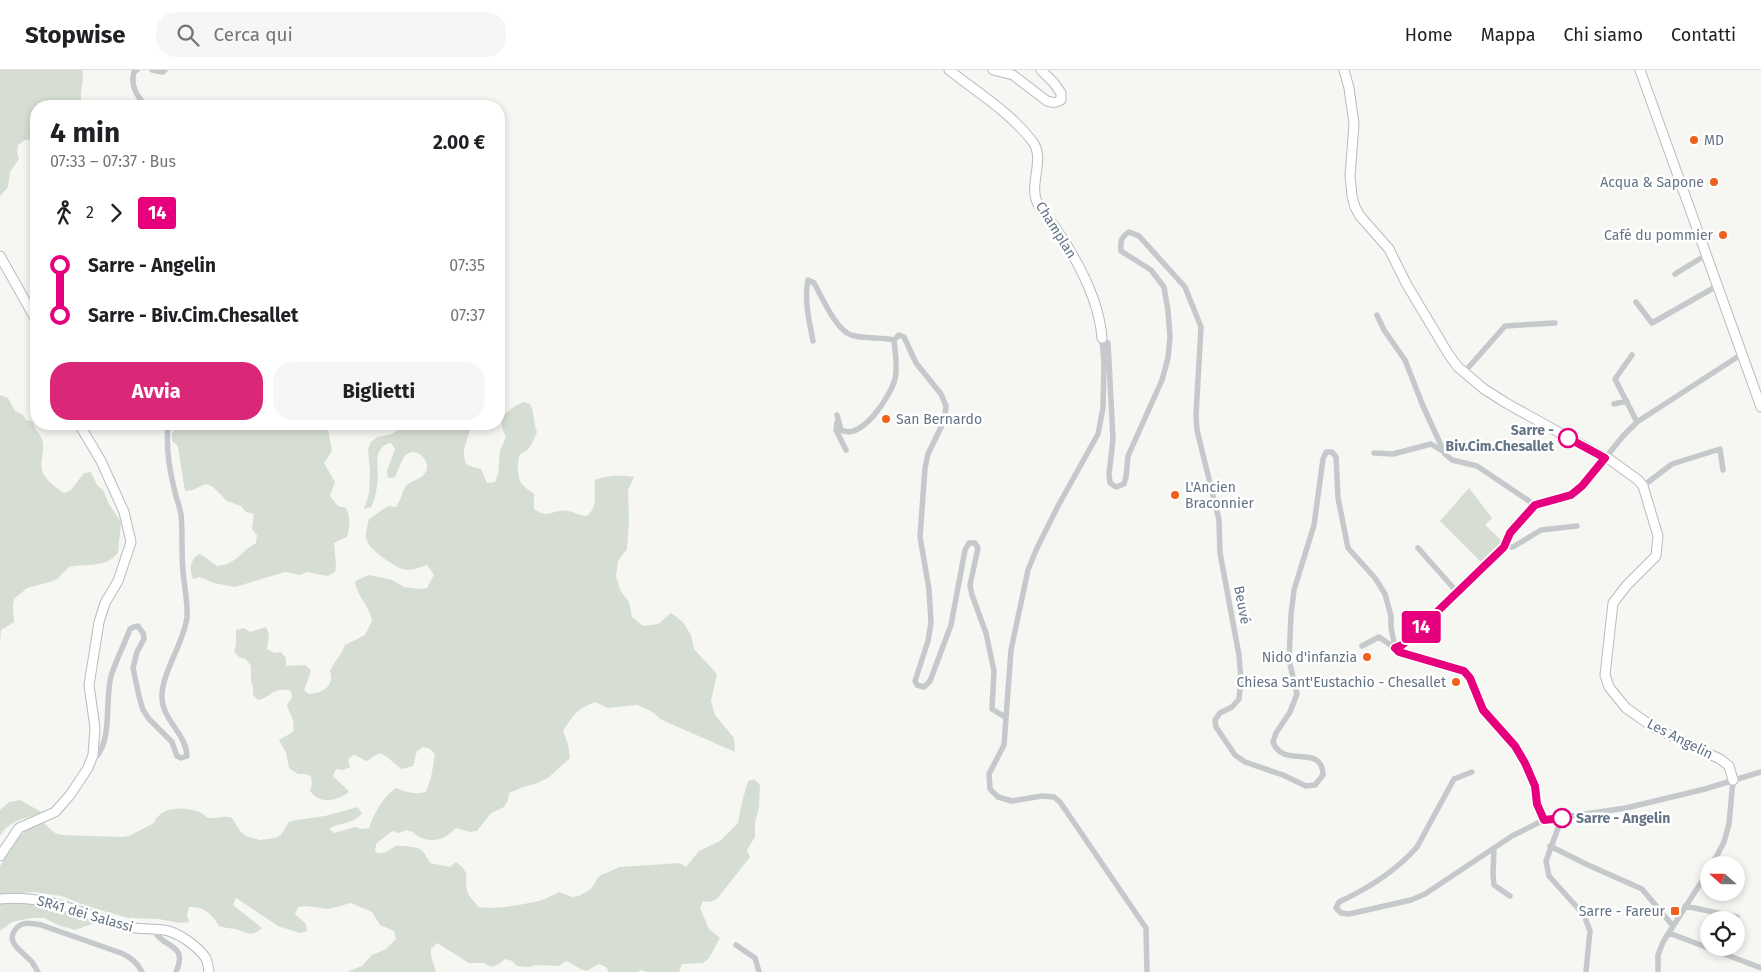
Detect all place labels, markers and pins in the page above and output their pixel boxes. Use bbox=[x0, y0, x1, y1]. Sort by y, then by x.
place label: MD bbox=[1704, 132, 1724, 149]
marker: MD bbox=[1688, 134, 1700, 146]
place label: Acqua & Sapone bbox=[1600, 174, 1704, 191]
marker: Acqua & Sapone bbox=[1708, 176, 1720, 188]
place label: Café du pommier bbox=[1604, 227, 1714, 244]
marker: Café du pommier bbox=[1717, 229, 1729, 241]
place label: San Bernardo bbox=[896, 411, 982, 428]
marker: San Bernardo bbox=[880, 413, 892, 425]
place label: Sarre - Biv.Cim.Chesallet bbox=[1446, 422, 1555, 455]
marker: Sarre - Biv.Cim.Chesallet bbox=[1558, 428, 1578, 448]
place label: L'Ancien Braconnier bbox=[1185, 479, 1255, 512]
marker: L'Ancien Braconnier bbox=[1169, 489, 1181, 501]
place label: Nido d'infanzia bbox=[1262, 649, 1357, 666]
marker: Nido d'infanzia bbox=[1361, 651, 1373, 663]
place label: Chiesa Sant'Eustachio - Chesallet bbox=[1237, 674, 1447, 691]
marker: Chiesa Sant'Eustachio - Chesallet bbox=[1450, 676, 1462, 688]
marker: Sarre - Angelin bbox=[1552, 808, 1572, 828]
place label: Sarre - Angelin bbox=[1576, 810, 1670, 827]
place label: Sarre - Fareur bbox=[1579, 903, 1666, 920]
marker: Sarre - Fareur bbox=[1669, 905, 1681, 917]

